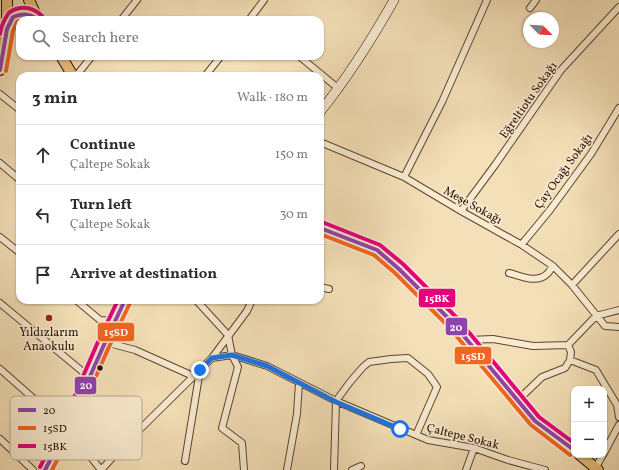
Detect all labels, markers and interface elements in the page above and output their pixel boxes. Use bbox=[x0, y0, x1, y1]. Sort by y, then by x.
north arrow bbox=[523, 12, 559, 48]
search box bbox=[16, 16, 324, 60]
icon: search bbox=[30, 27, 52, 49]
text: Search here bbox=[62, 28, 139, 49]
street label: Eğreltiotu Sokağı bbox=[496, 59, 562, 142]
text: 3 min bbox=[32, 87, 78, 110]
text: Walk · 180 m bbox=[237, 89, 308, 107]
street label: Çay Ocağı Sokağı bbox=[531, 130, 597, 212]
text: Continue bbox=[70, 135, 135, 156]
icon: ahead bbox=[32, 144, 54, 166]
text: 150 m bbox=[275, 146, 308, 164]
text: Çaltepe Sokak bbox=[70, 156, 150, 174]
street label: Meşe Sokağı bbox=[440, 183, 505, 229]
text: Turn left bbox=[70, 195, 132, 216]
icon: left bbox=[32, 204, 54, 226]
text: 30 m bbox=[280, 206, 308, 224]
text: Çaltepe Sokak bbox=[70, 216, 150, 234]
icon: arrive bbox=[32, 264, 54, 286]
text: Arrive at destination bbox=[70, 264, 217, 285]
line badge: 15BK bbox=[418, 288, 456, 308]
text: 15BK bbox=[424, 292, 450, 307]
marker: Yıldızlarım Anaokulu bbox=[44, 313, 54, 323]
line badge: 20 bbox=[445, 317, 468, 336]
text: 20 bbox=[450, 321, 462, 336]
line badge: 15SD bbox=[97, 322, 135, 342]
place label: Yıldızlarım Anaokulu bbox=[19, 325, 79, 355]
text: 15SD bbox=[104, 326, 128, 341]
line badge: 15SD bbox=[454, 346, 492, 365]
text: 15SD bbox=[461, 350, 485, 365]
route end bbox=[191, 361, 209, 379]
unlabelled marker bbox=[95, 363, 105, 373]
line badge: 20 bbox=[74, 376, 97, 395]
text: 20 bbox=[80, 379, 92, 394]
map controls bbox=[571, 386, 607, 458]
button: + bbox=[571, 386, 607, 422]
legend bbox=[10, 396, 142, 460]
text: 20 bbox=[43, 404, 56, 419]
route start bbox=[391, 420, 409, 438]
street label: Çaltepe Sokak bbox=[425, 420, 501, 454]
text: 15SD bbox=[43, 422, 67, 437]
button: − bbox=[571, 422, 607, 458]
text: 15BK bbox=[43, 440, 67, 455]

